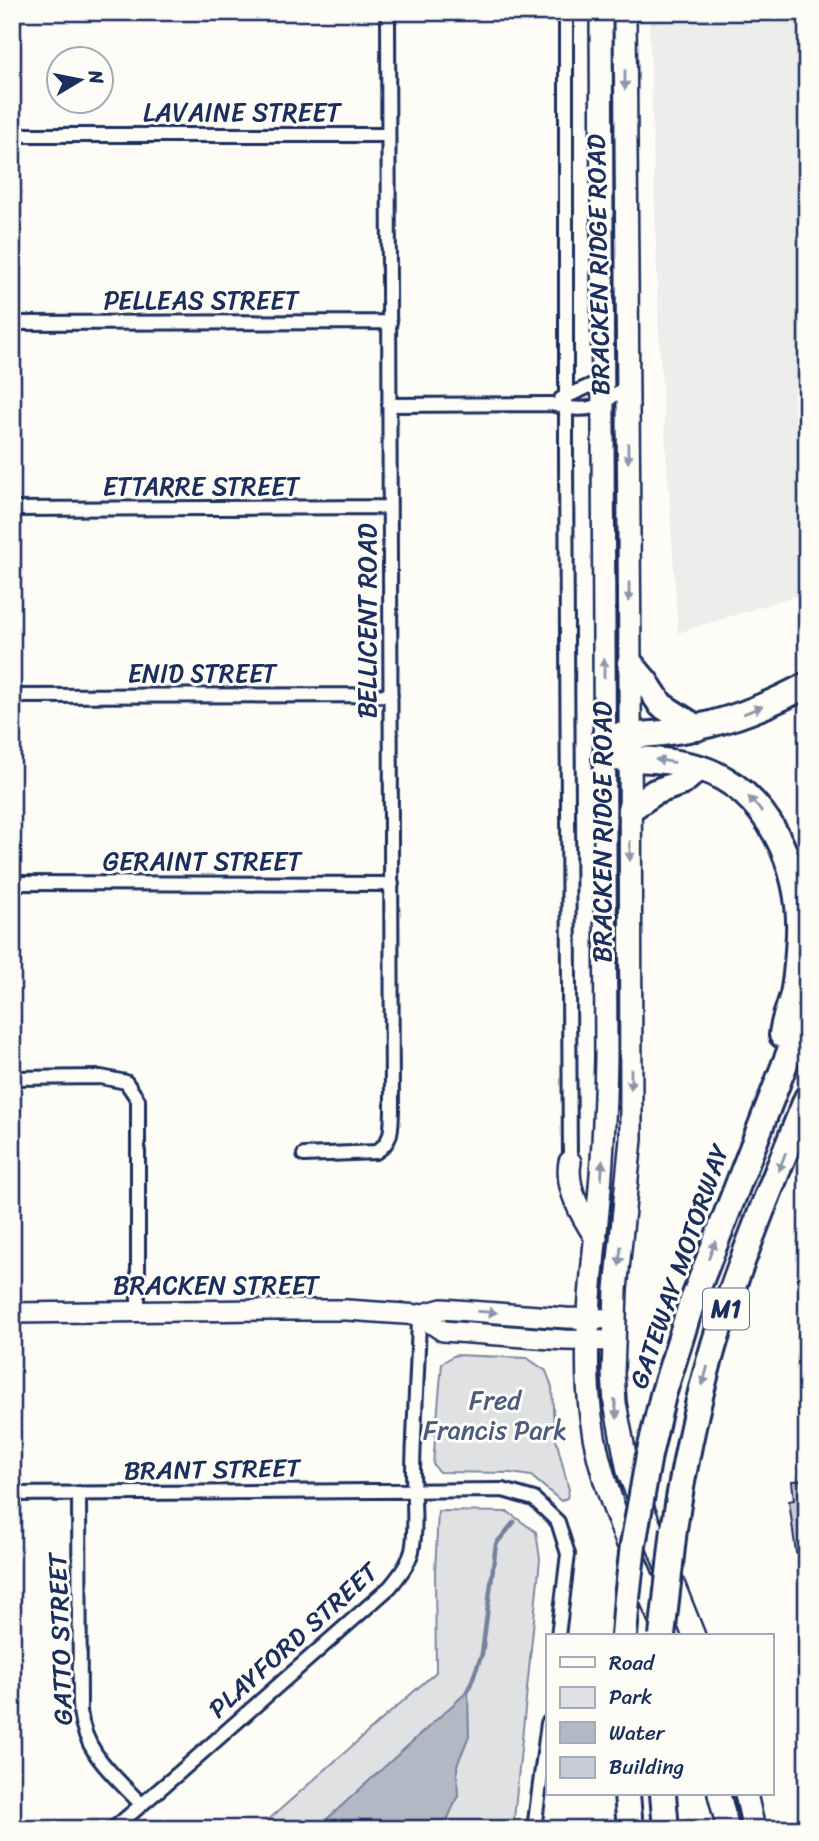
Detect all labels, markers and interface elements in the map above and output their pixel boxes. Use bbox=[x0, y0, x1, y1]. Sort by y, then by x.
north arrow bbox=[46, 46, 116, 116]
text: N bbox=[79, 67, 114, 87]
one-way arrow bbox=[619, 70, 631, 92]
street label: LAVAINE STREET bbox=[143, 89, 342, 135]
street label: BRACKEN RIDGE ROAD bbox=[573, 134, 623, 396]
street label: PELLEAS STREET bbox=[103, 277, 301, 323]
one-way arrow bbox=[622, 442, 634, 464]
street label: ETTARRE STREET bbox=[103, 463, 301, 509]
street label: BELLICENT ROAD bbox=[344, 523, 390, 719]
one-way arrow bbox=[623, 582, 635, 604]
street label: ENID STREET bbox=[128, 650, 278, 696]
one-way arrow bbox=[598, 656, 610, 678]
street label: BRACKEN RIDGE ROAD bbox=[579, 701, 625, 963]
one-way arrow bbox=[743, 705, 764, 716]
one-way arrow bbox=[654, 755, 676, 766]
one-way arrow bbox=[747, 796, 763, 813]
street label: GERAINT STREET bbox=[103, 838, 303, 884]
one-way arrow bbox=[624, 841, 636, 863]
one-way arrow bbox=[625, 1068, 637, 1090]
street label: GATEWAY MOTORWAY bbox=[615, 1137, 743, 1395]
one-way arrow bbox=[776, 1151, 787, 1172]
one-way arrow bbox=[597, 1158, 608, 1180]
one-way arrow bbox=[707, 1239, 718, 1260]
one-way arrow bbox=[614, 1245, 625, 1267]
street label: BRACKEN STREET bbox=[113, 1262, 321, 1308]
road number: M1 bbox=[703, 1288, 749, 1330]
one-way arrow bbox=[476, 1307, 498, 1318]
one-way arrow bbox=[699, 1365, 710, 1387]
park label: Fred Francis Park bbox=[423, 1377, 567, 1453]
one-way arrow bbox=[611, 1398, 622, 1420]
street label: BRANT STREET bbox=[123, 1444, 303, 1494]
street label: PLAYFORD STREET bbox=[197, 1549, 390, 1730]
street label: GATTO STREET bbox=[34, 1550, 86, 1726]
legend bbox=[546, 1634, 774, 1796]
text: Road bbox=[609, 1644, 656, 1682]
text: Park bbox=[609, 1678, 652, 1716]
text: Water bbox=[609, 1714, 666, 1752]
text: Building bbox=[609, 1748, 685, 1786]

